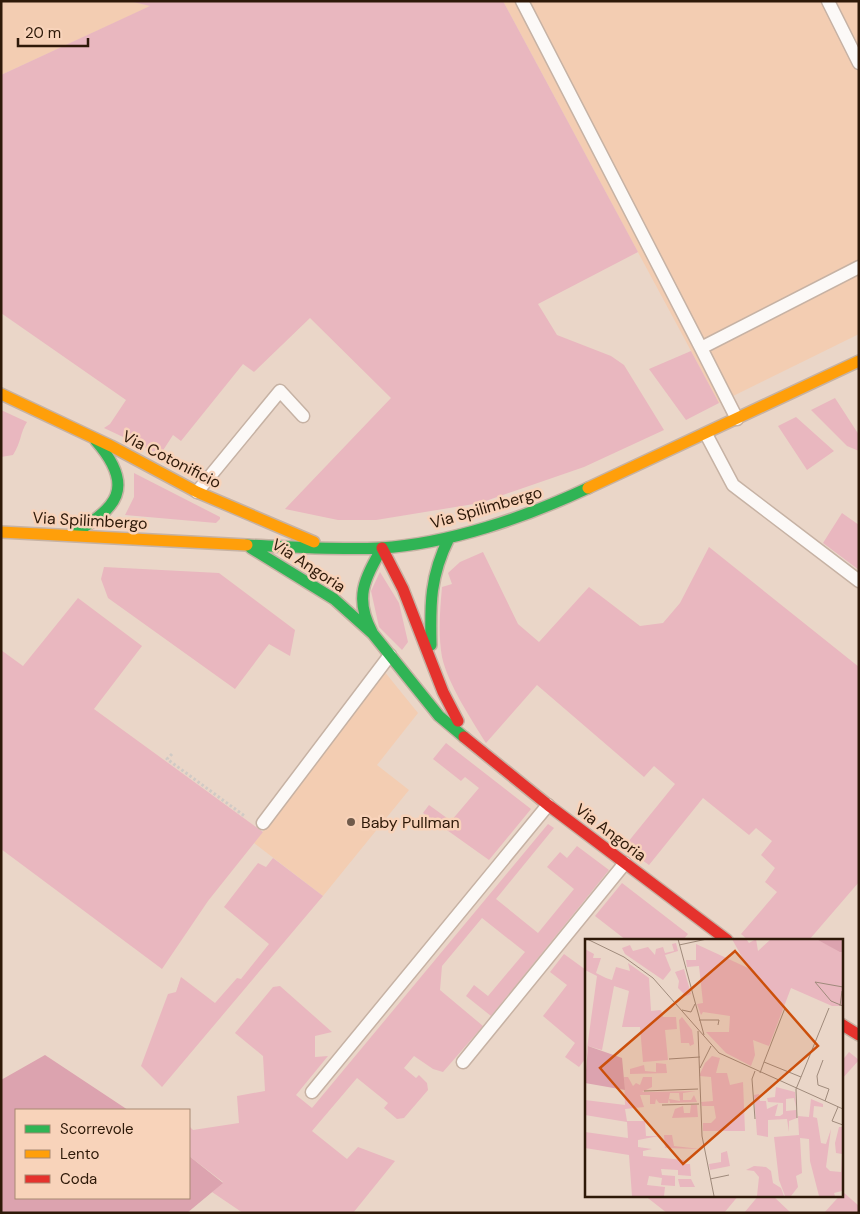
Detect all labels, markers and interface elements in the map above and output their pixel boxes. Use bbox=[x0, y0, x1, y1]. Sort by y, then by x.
scale bar bbox=[18, 15, 88, 47]
text: 20 m bbox=[25, 23, 61, 43]
street label: Via Cotonificio bbox=[119, 426, 225, 493]
street label: Via Spilimbergo bbox=[428, 482, 544, 533]
street label: Via Spilimbergo bbox=[32, 507, 148, 534]
street label: Via Angoria bbox=[268, 534, 350, 597]
street label: Via Angoria bbox=[571, 799, 651, 866]
place label: Baby Pullman bbox=[361, 812, 460, 833]
marker: Baby Pullman bbox=[345, 816, 357, 828]
inset map bbox=[585, 939, 842, 1196]
legend bbox=[15, 1109, 190, 1199]
text: Scorrevole bbox=[60, 1119, 134, 1139]
text: Lento bbox=[60, 1144, 99, 1164]
text: Coda bbox=[60, 1169, 97, 1189]

